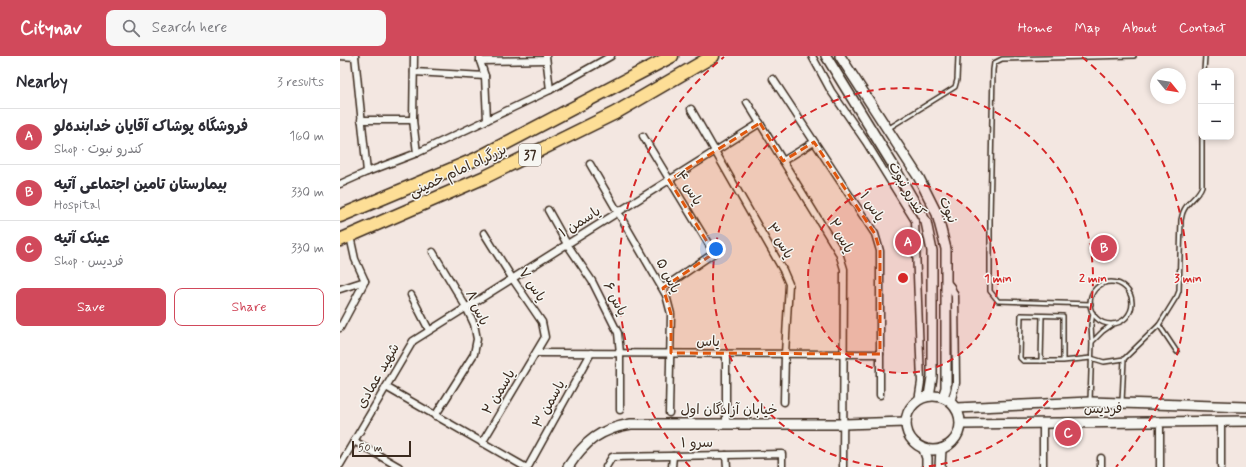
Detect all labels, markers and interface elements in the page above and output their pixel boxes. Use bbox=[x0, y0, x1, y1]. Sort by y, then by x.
search box bbox=[106, 10, 386, 46]
text: Citynav bbox=[20, 16, 82, 41]
icon: search bbox=[120, 17, 142, 39]
text: Search here bbox=[152, 18, 227, 38]
text: Home bbox=[1018, 19, 1052, 37]
text: Map bbox=[1074, 19, 1100, 37]
text: About bbox=[1122, 19, 1157, 37]
text: Contact bbox=[1179, 19, 1226, 37]
north arrow bbox=[1150, 68, 1186, 104]
map controls bbox=[1198, 68, 1234, 140]
button: + bbox=[1198, 68, 1234, 104]
text: Nearby bbox=[16, 71, 68, 93]
text: 3 results bbox=[277, 74, 324, 91]
button: − bbox=[1198, 104, 1234, 140]
text: فروشگاه پوشاک آقایان خدابنده‌لو bbox=[54, 117, 248, 137]
text: A bbox=[25, 128, 33, 145]
text: 160 m bbox=[289, 128, 324, 145]
text: Shop · کندرو نبوت bbox=[54, 141, 144, 158]
street label: بزرگراه امام خمینی bbox=[406, 141, 510, 202]
road number: 37 bbox=[519, 144, 541, 166]
street label: کندرو نبوت bbox=[884, 159, 930, 219]
street label: یاس ۴ bbox=[672, 167, 706, 209]
text: بیمارستان تامین اجتماعی آتیه bbox=[54, 175, 227, 195]
text: B bbox=[25, 184, 33, 201]
text: 330 m bbox=[291, 184, 324, 201]
street label: یاس ۱ bbox=[855, 188, 889, 226]
street label: نبوت bbox=[935, 194, 961, 226]
text: Hospital bbox=[54, 197, 100, 214]
street label: یاسمن ۱ bbox=[556, 202, 604, 242]
street label: یاس ۲ bbox=[824, 215, 858, 257]
street label: یاس ۳ bbox=[762, 220, 798, 262]
pin: A bbox=[895, 227, 921, 257]
text: عینک آتیه bbox=[54, 229, 110, 249]
pin: B bbox=[1091, 233, 1117, 263]
your location bbox=[706, 239, 726, 259]
text: C bbox=[24, 240, 34, 257]
text: 330 m bbox=[291, 240, 324, 257]
text: Shop · فردیس bbox=[54, 253, 124, 270]
street label: یاس ۵ bbox=[652, 255, 684, 297]
street label: یاس ۷ bbox=[514, 265, 550, 305]
centre of rings bbox=[896, 271, 910, 285]
text: 1 min bbox=[984, 271, 1012, 287]
text: 2 min bbox=[1079, 271, 1107, 287]
text: 3 min bbox=[1174, 271, 1202, 287]
street label: یاس ۶ bbox=[599, 279, 631, 319]
street label: یاس ۸ bbox=[461, 287, 493, 329]
button: Save bbox=[16, 288, 166, 326]
button: Share bbox=[174, 288, 324, 326]
street label: یاس bbox=[696, 333, 720, 351]
street label: شهید عمادی bbox=[352, 340, 404, 412]
street label: یاسمن ۲ bbox=[478, 366, 520, 418]
street label: یاسمن ۳ bbox=[529, 377, 569, 431]
street label: فردیس bbox=[1084, 400, 1122, 418]
street label: خیابان آزادگان اول bbox=[680, 401, 778, 419]
pin: C bbox=[1055, 418, 1081, 448]
street label: سرو ۱ bbox=[681, 434, 713, 452]
scale bar bbox=[352, 439, 411, 458]
text: 50 m bbox=[358, 441, 383, 455]

